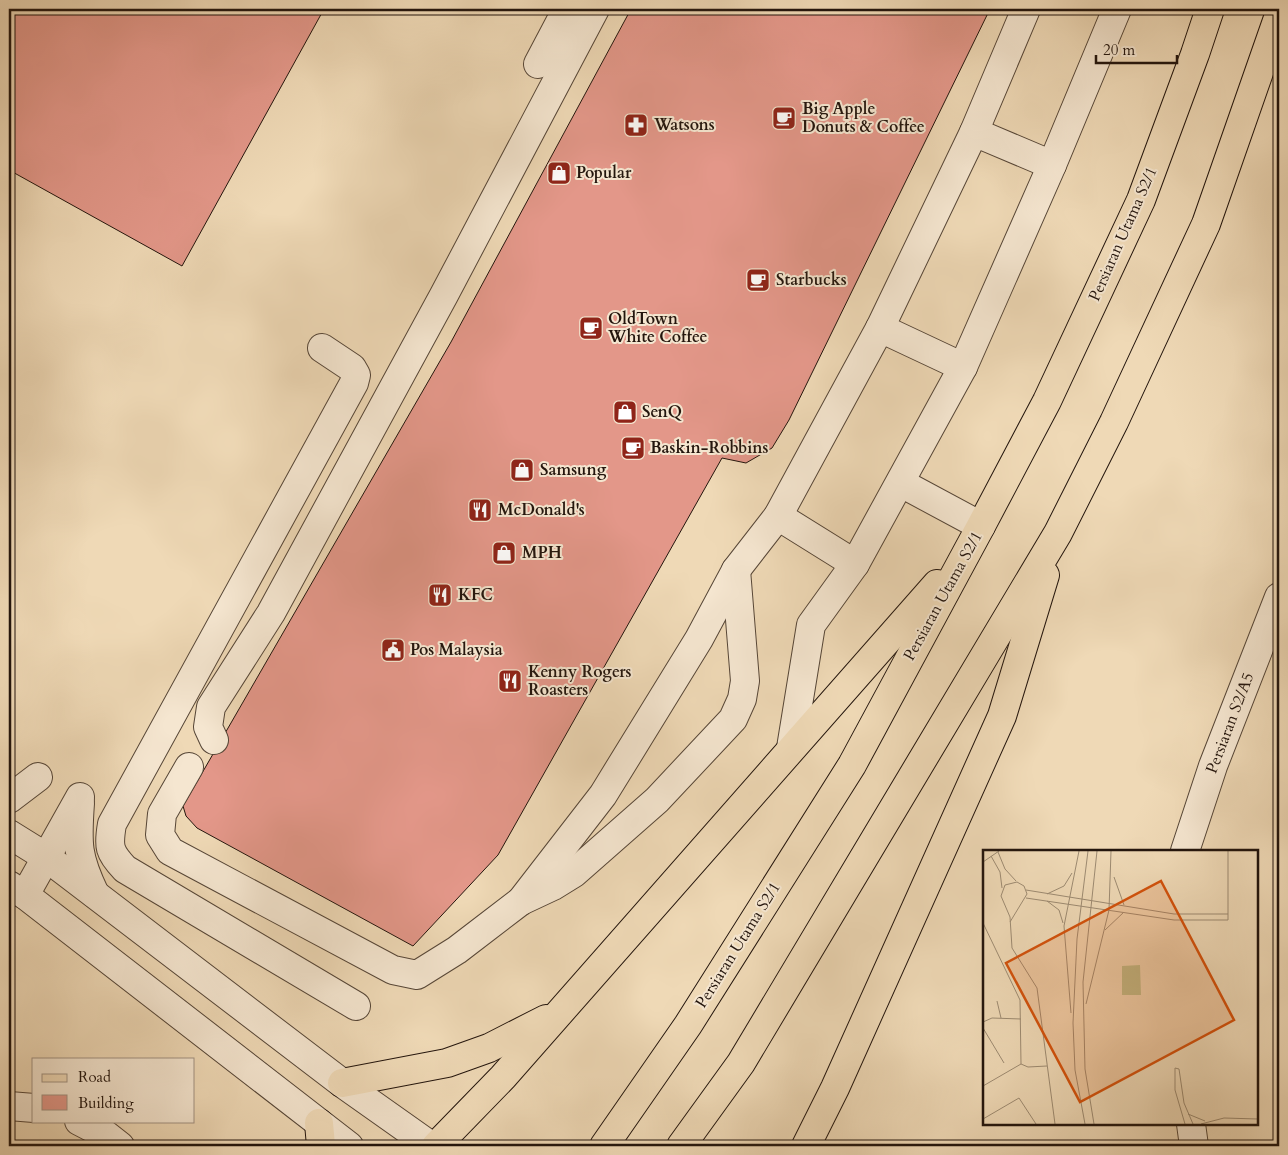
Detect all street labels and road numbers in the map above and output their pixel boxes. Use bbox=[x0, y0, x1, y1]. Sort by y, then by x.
street label: Persiaran Utama S2/1 bbox=[1083, 163, 1163, 305]
street label: Persiaran Utama S2/1 bbox=[898, 527, 988, 665]
street label: Persiaran S2/A5 bbox=[1201, 669, 1259, 777]
street label: Persiaran Utama S2/1 bbox=[690, 878, 786, 1012]

